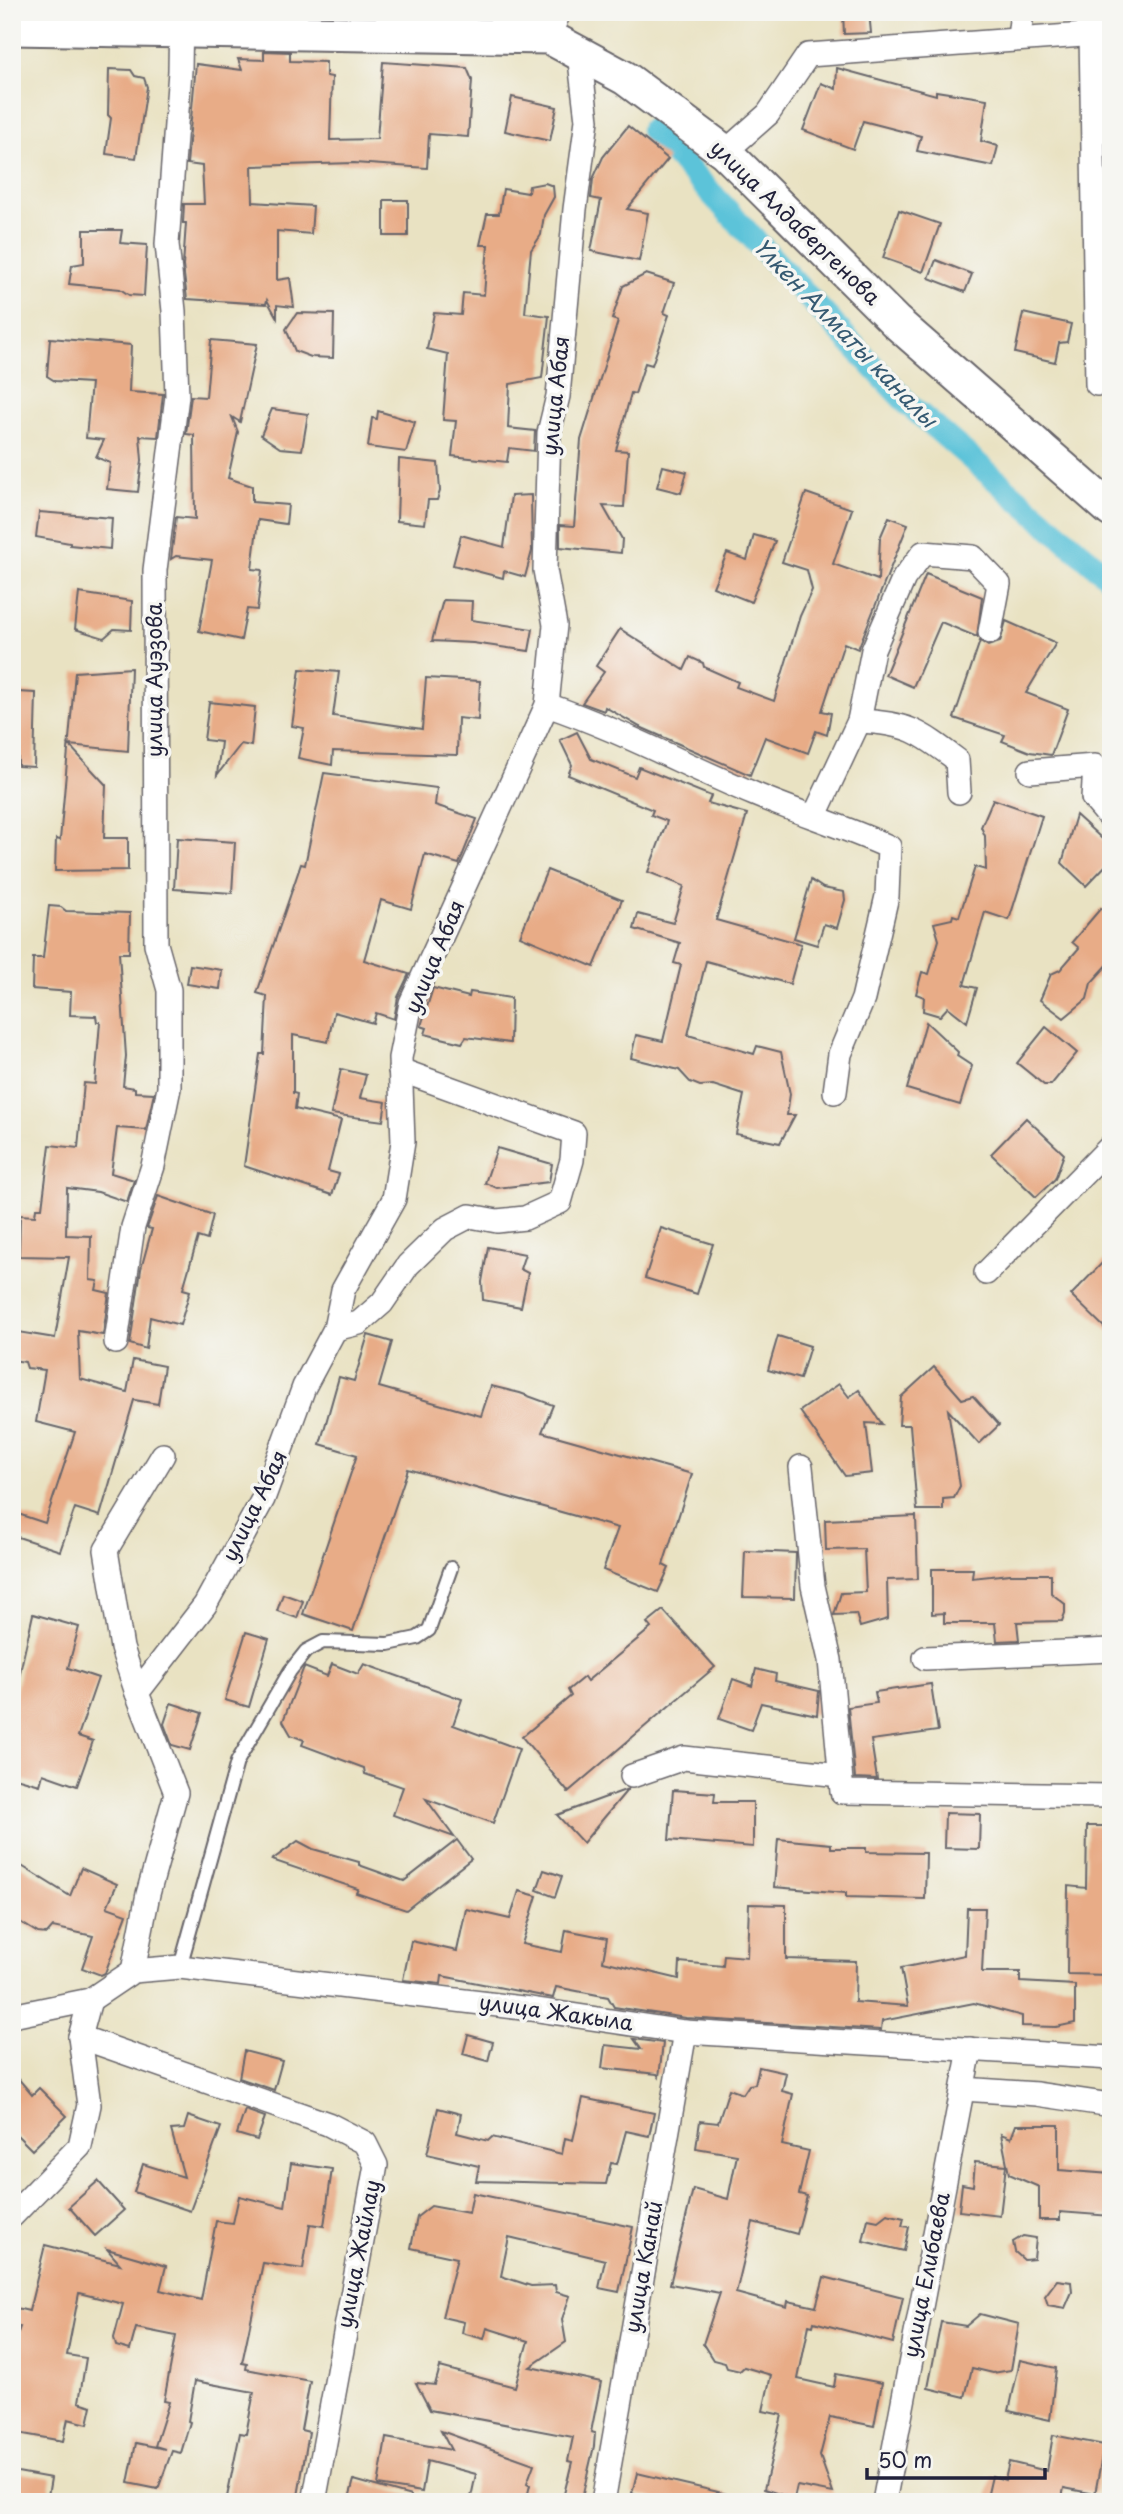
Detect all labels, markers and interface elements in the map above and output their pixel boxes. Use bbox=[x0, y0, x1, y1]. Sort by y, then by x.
street label: улица Алдабергенова bbox=[704, 132, 889, 312]
water label: Үлкен Алматы каналы bbox=[746, 229, 948, 436]
street label: улица Абая bbox=[532, 334, 576, 457]
street label: улица Ауэзова bbox=[137, 603, 169, 757]
street label: улица Абая bbox=[395, 895, 471, 1018]
street label: улица Абая bbox=[212, 1444, 294, 1566]
street label: улица Жакыла bbox=[477, 1984, 635, 2038]
street label: улица Жайлау bbox=[327, 2177, 387, 2331]
street label: улица Елибаева bbox=[893, 2189, 957, 2360]
street label: улица Канай bbox=[615, 2198, 669, 2335]
scale bar bbox=[867, 2437, 1046, 2481]
text: 50 m bbox=[878, 2443, 932, 2475]

